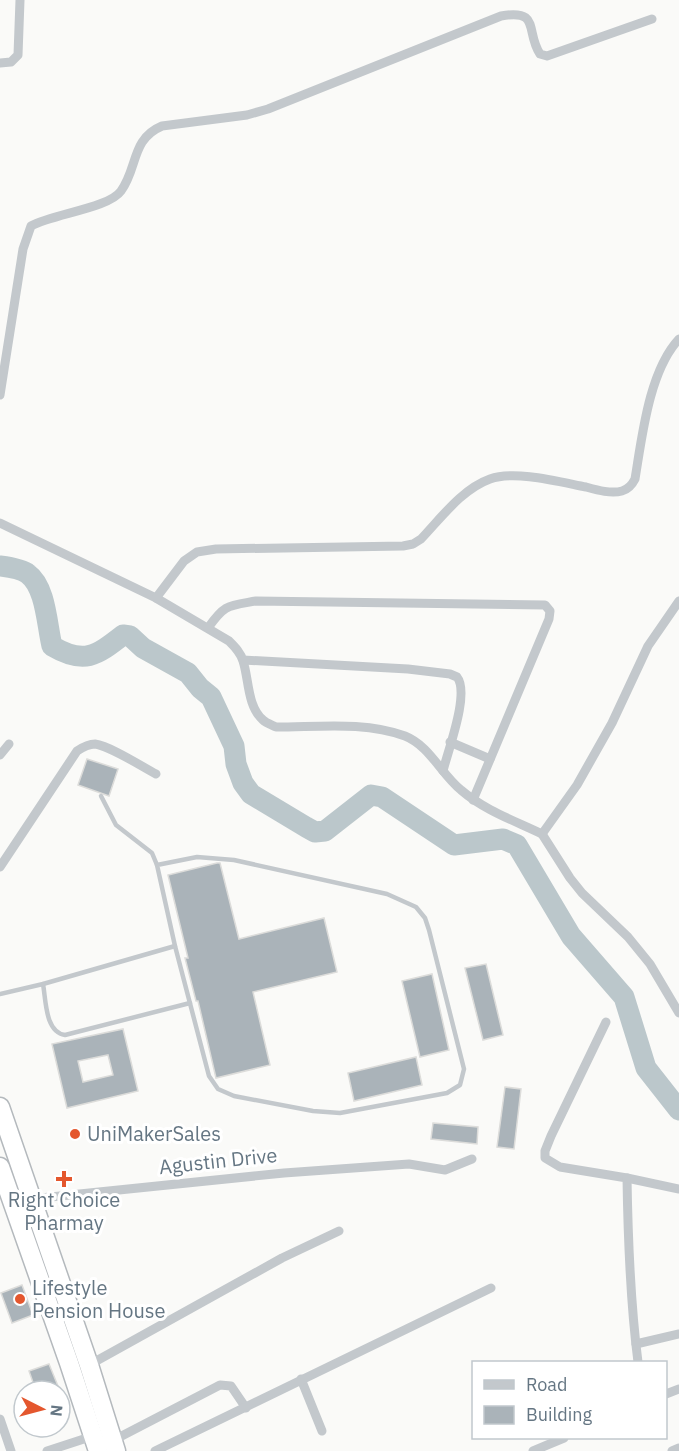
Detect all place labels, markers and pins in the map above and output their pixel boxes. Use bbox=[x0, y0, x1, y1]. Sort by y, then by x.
place label: UniMakerSales bbox=[87, 1120, 221, 1147]
marker: UniMakerSales bbox=[68, 1127, 82, 1141]
marker: Right Choice Pharmay bbox=[57, 1172, 71, 1186]
place label: Right Choice Pharmay bbox=[8, 1186, 120, 1236]
place label: Lifestyle Pension House bbox=[32, 1274, 166, 1324]
marker: Lifestyle Pension House bbox=[13, 1292, 27, 1306]

